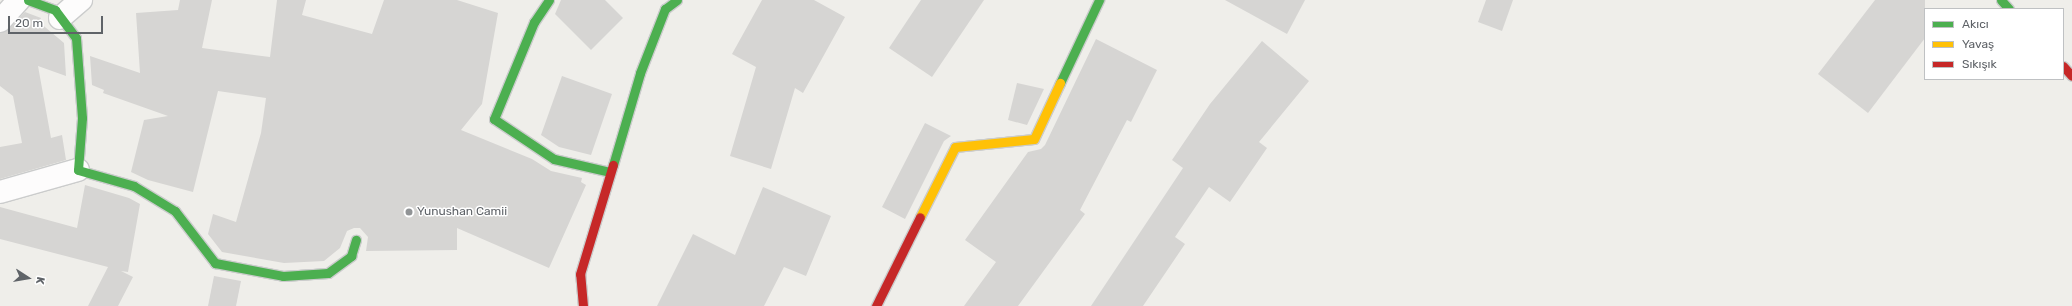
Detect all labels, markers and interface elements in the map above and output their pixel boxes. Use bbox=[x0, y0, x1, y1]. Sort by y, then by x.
scale bar bbox=[10, 8, 105, 34]
legend bbox=[1924, 8, 2064, 80]
text: 20 m bbox=[15, 16, 43, 30]
text: Akıcı bbox=[1962, 17, 1989, 31]
text: Yavaş bbox=[1962, 37, 1994, 51]
text: Sıkışık bbox=[1962, 57, 1997, 71]
place label: Yunushan Camii bbox=[417, 205, 507, 219]
marker: Yunushan Camii bbox=[404, 207, 414, 217]
north arrow bbox=[8, 258, 48, 298]
text: K bbox=[33, 276, 47, 286]

